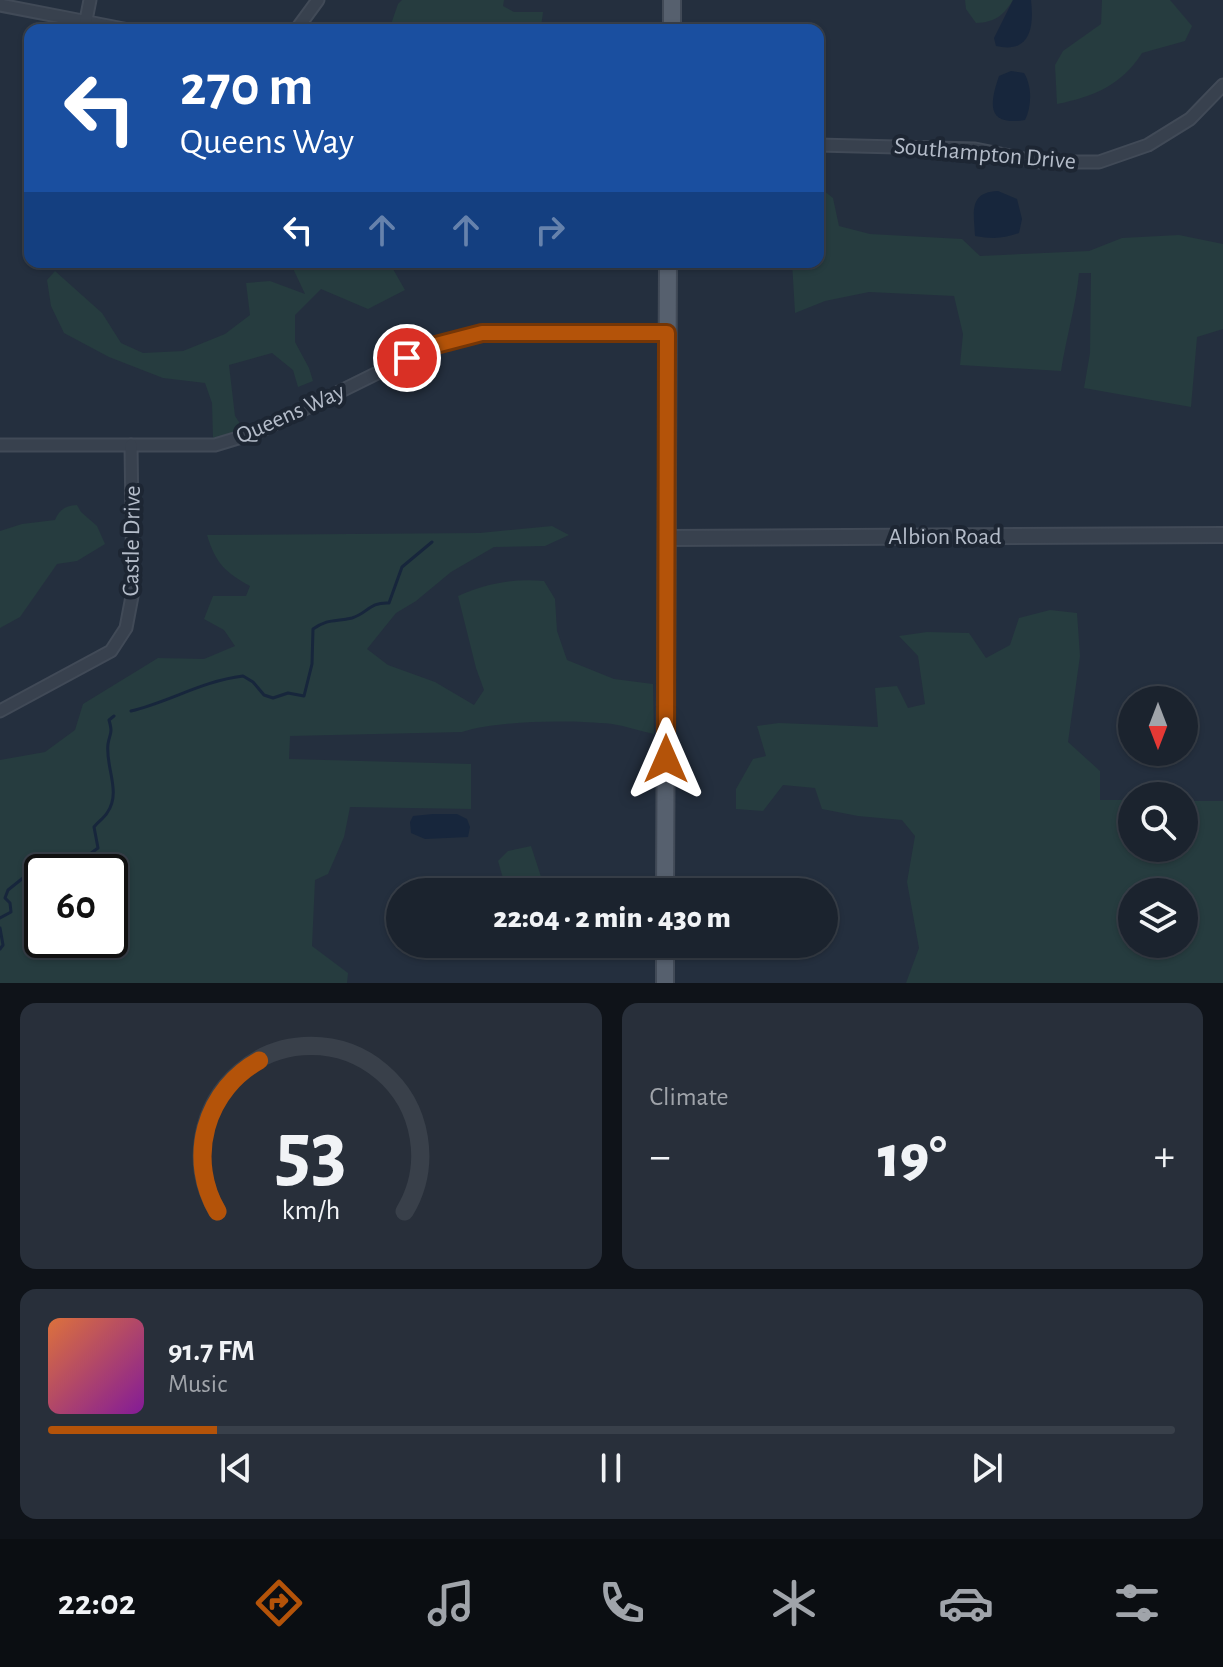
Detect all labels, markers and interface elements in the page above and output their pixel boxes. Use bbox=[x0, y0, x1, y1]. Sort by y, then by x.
icon: left bbox=[48, 56, 152, 160]
text: 270 m bbox=[180, 59, 313, 115]
text: Queens Way bbox=[180, 124, 354, 160]
street label: Southampton Drive bbox=[893, 134, 1077, 174]
icon: left bbox=[276, 208, 320, 252]
icon: ahead bbox=[360, 208, 404, 252]
icon: ahead bbox=[444, 208, 488, 252]
icon: right bbox=[528, 208, 572, 252]
pin bbox=[373, 324, 441, 392]
icon: arrive bbox=[385, 336, 429, 380]
street label: Queens Way bbox=[233, 379, 348, 448]
street label: Castle Drive bbox=[119, 485, 145, 597]
street label: Albion Road bbox=[888, 525, 1002, 549]
north arrow bbox=[1118, 686, 1198, 766]
map controls bbox=[1118, 686, 1198, 958]
position arrow bbox=[624, 717, 708, 801]
button: search bbox=[1118, 782, 1198, 862]
speed limit sign: 60 bbox=[24, 854, 128, 958]
button: layers bbox=[1118, 878, 1198, 958]
text: 22:04 · 2 min · 430 m bbox=[493, 903, 731, 933]
text: Climate bbox=[650, 1084, 728, 1110]
text: 53 bbox=[275, 1111, 347, 1195]
text: 19° bbox=[878, 1128, 947, 1188]
text: − bbox=[650, 1135, 671, 1179]
text: + bbox=[1154, 1135, 1175, 1179]
text: km/h bbox=[281, 1196, 340, 1225]
text: 91.7 FM bbox=[168, 1336, 255, 1366]
text: Music bbox=[168, 1371, 227, 1397]
icon: previous bbox=[214, 1446, 258, 1490]
icon: pause bbox=[589, 1446, 633, 1490]
icon: next bbox=[965, 1446, 1009, 1490]
icon: directions bbox=[251, 1575, 307, 1631]
icon: music bbox=[423, 1575, 479, 1631]
icon: phone bbox=[594, 1575, 650, 1631]
icon: climate bbox=[766, 1575, 822, 1631]
icon: car bbox=[938, 1575, 994, 1631]
icon: filters bbox=[1109, 1575, 1165, 1631]
text: 22:02 bbox=[58, 1585, 136, 1621]

